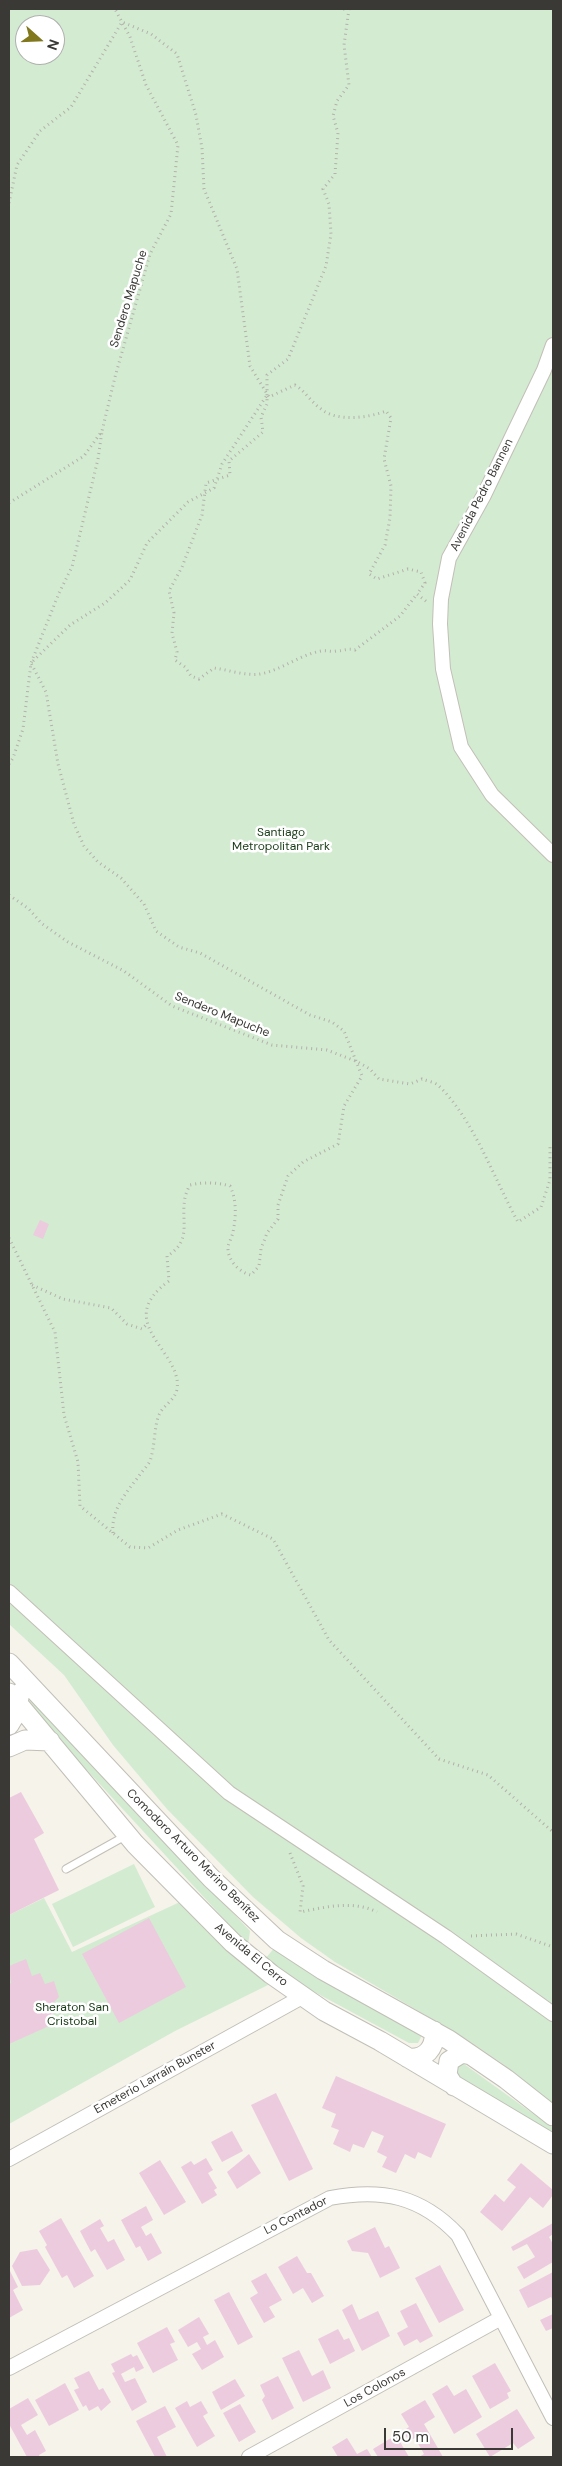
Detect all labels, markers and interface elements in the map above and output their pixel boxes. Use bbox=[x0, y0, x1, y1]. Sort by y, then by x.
north arrow bbox=[15, 15, 65, 65]
text: N bbox=[43, 37, 63, 53]
street label: Sendero Mapuche bbox=[107, 249, 151, 349]
street label: Avenida Pedro Bannen bbox=[447, 437, 517, 553]
park label: Santiago Metropolitan Park bbox=[232, 826, 330, 854]
street label: Sendero Mapuche bbox=[172, 989, 272, 1041]
street label: Comodoro Arturo Merino Benítez bbox=[123, 1786, 263, 1926]
street label: Avenida El Cerro bbox=[212, 1920, 290, 1990]
park label: Sheraton San Cristobal bbox=[35, 2001, 109, 2029]
street label: Emeterio Larraín Bunster bbox=[92, 2039, 218, 2117]
street label: Lo Contador bbox=[262, 2194, 330, 2238]
street label: Los Colonos bbox=[342, 2365, 408, 2411]
scale bar bbox=[387, 2418, 516, 2450]
text: 50 m bbox=[392, 2427, 429, 2447]

